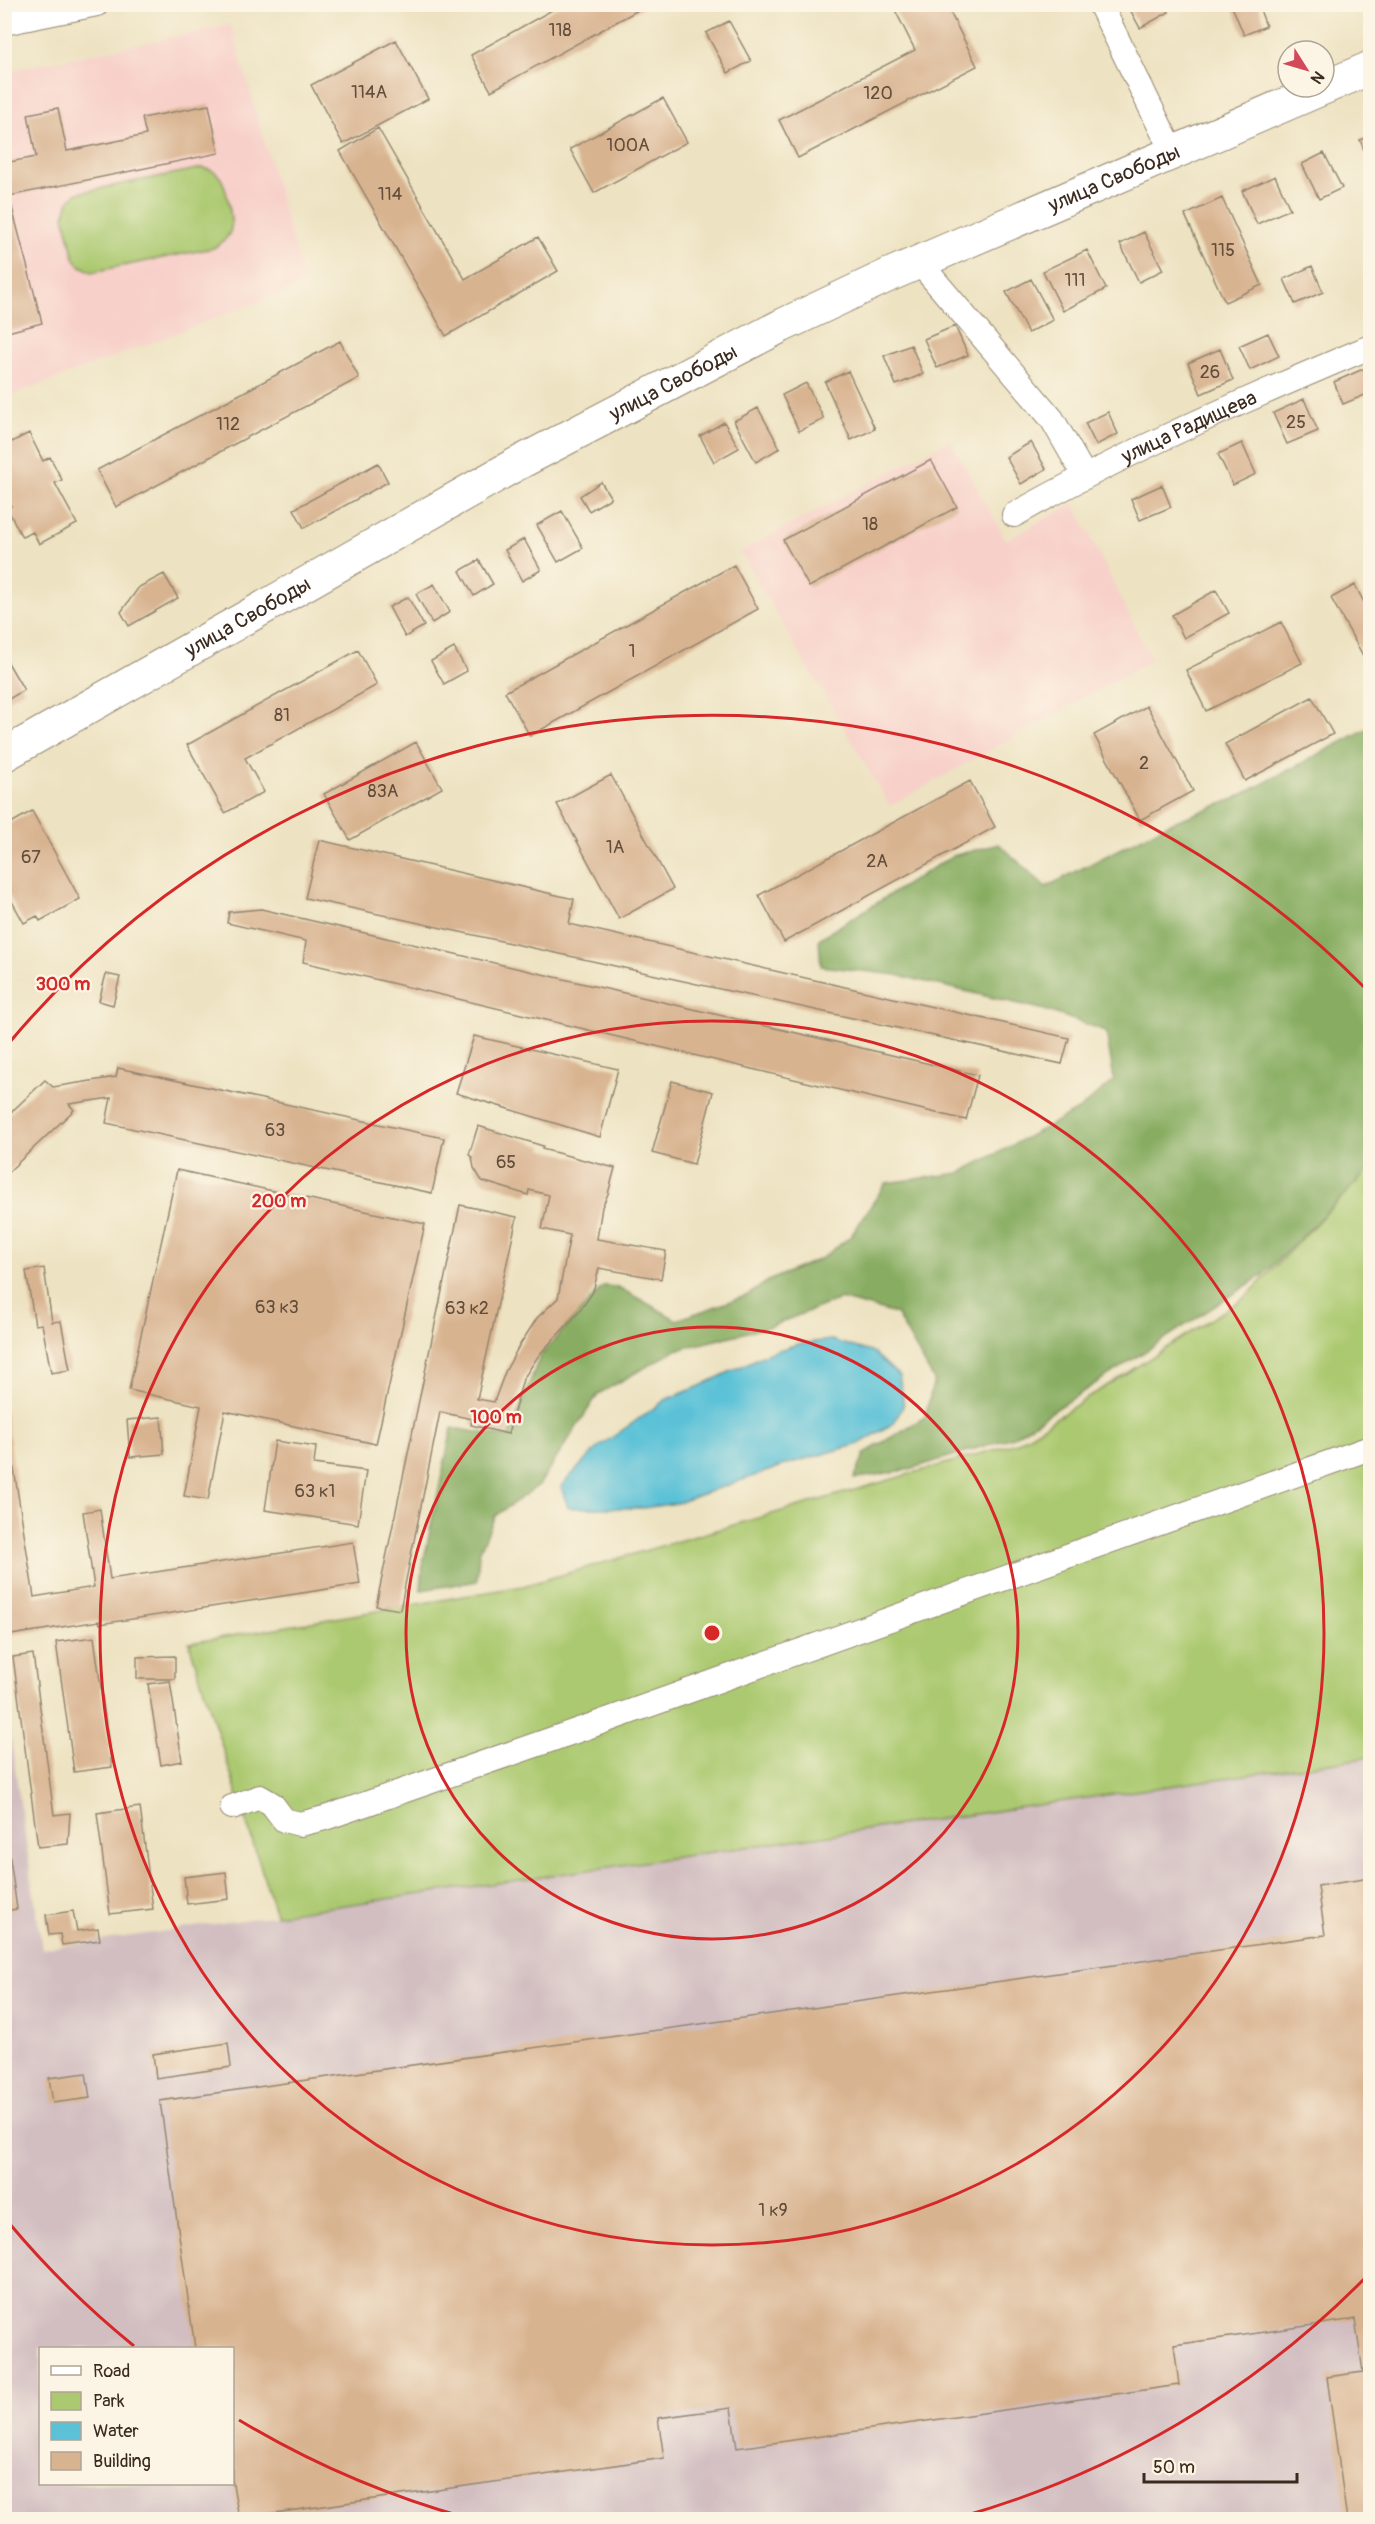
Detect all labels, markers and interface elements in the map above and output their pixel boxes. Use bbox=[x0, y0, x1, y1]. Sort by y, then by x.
house number: 118 bbox=[548, 19, 572, 42]
north arrow bbox=[1276, 39, 1336, 99]
text: N bbox=[1306, 67, 1328, 88]
house number: 114А bbox=[351, 81, 387, 104]
house number: 120 bbox=[863, 82, 893, 105]
house number: 100А bbox=[606, 134, 650, 157]
street label: улица Свободы bbox=[1043, 138, 1184, 219]
house number: 114 bbox=[378, 183, 403, 206]
house number: 115 bbox=[1211, 239, 1235, 262]
house number: 111 bbox=[1064, 269, 1086, 292]
street label: улица Свободы bbox=[604, 338, 742, 427]
house number: 26 bbox=[1200, 361, 1220, 384]
street label: улица Радищева bbox=[1116, 384, 1261, 470]
house number: 25 bbox=[1286, 411, 1306, 434]
house number: 112 bbox=[216, 413, 240, 436]
house number: 18 bbox=[862, 513, 878, 536]
street label: улица Свободы bbox=[179, 570, 315, 664]
house number: 1 bbox=[628, 640, 636, 663]
house number: 81 bbox=[274, 704, 290, 727]
house number: 2 bbox=[1139, 752, 1149, 775]
house number: 83А bbox=[368, 780, 399, 803]
house number: 1А bbox=[606, 836, 625, 859]
house number: 67 bbox=[21, 846, 41, 869]
house number: 2А bbox=[866, 850, 888, 873]
text: 300 m bbox=[36, 973, 90, 996]
house number: 63 bbox=[265, 1119, 285, 1142]
house number: 65 bbox=[496, 1151, 516, 1174]
text: 200 m bbox=[252, 1190, 306, 1213]
house number: 63 к3 bbox=[255, 1296, 299, 1319]
house number: 63 к2 bbox=[445, 1297, 489, 1320]
text: 100 m bbox=[470, 1406, 522, 1429]
house number: 63 к1 bbox=[295, 1480, 335, 1503]
centre of rings bbox=[702, 1623, 722, 1643]
house number: 1 к9 bbox=[758, 2199, 788, 2222]
legend bbox=[39, 2347, 234, 2485]
text: Road bbox=[93, 2360, 130, 2383]
text: Park bbox=[93, 2390, 125, 2413]
text: Water bbox=[93, 2420, 139, 2443]
scale bar bbox=[1144, 2446, 1297, 2484]
text: Building bbox=[93, 2450, 151, 2473]
text: 50 m bbox=[1153, 2456, 1195, 2479]

